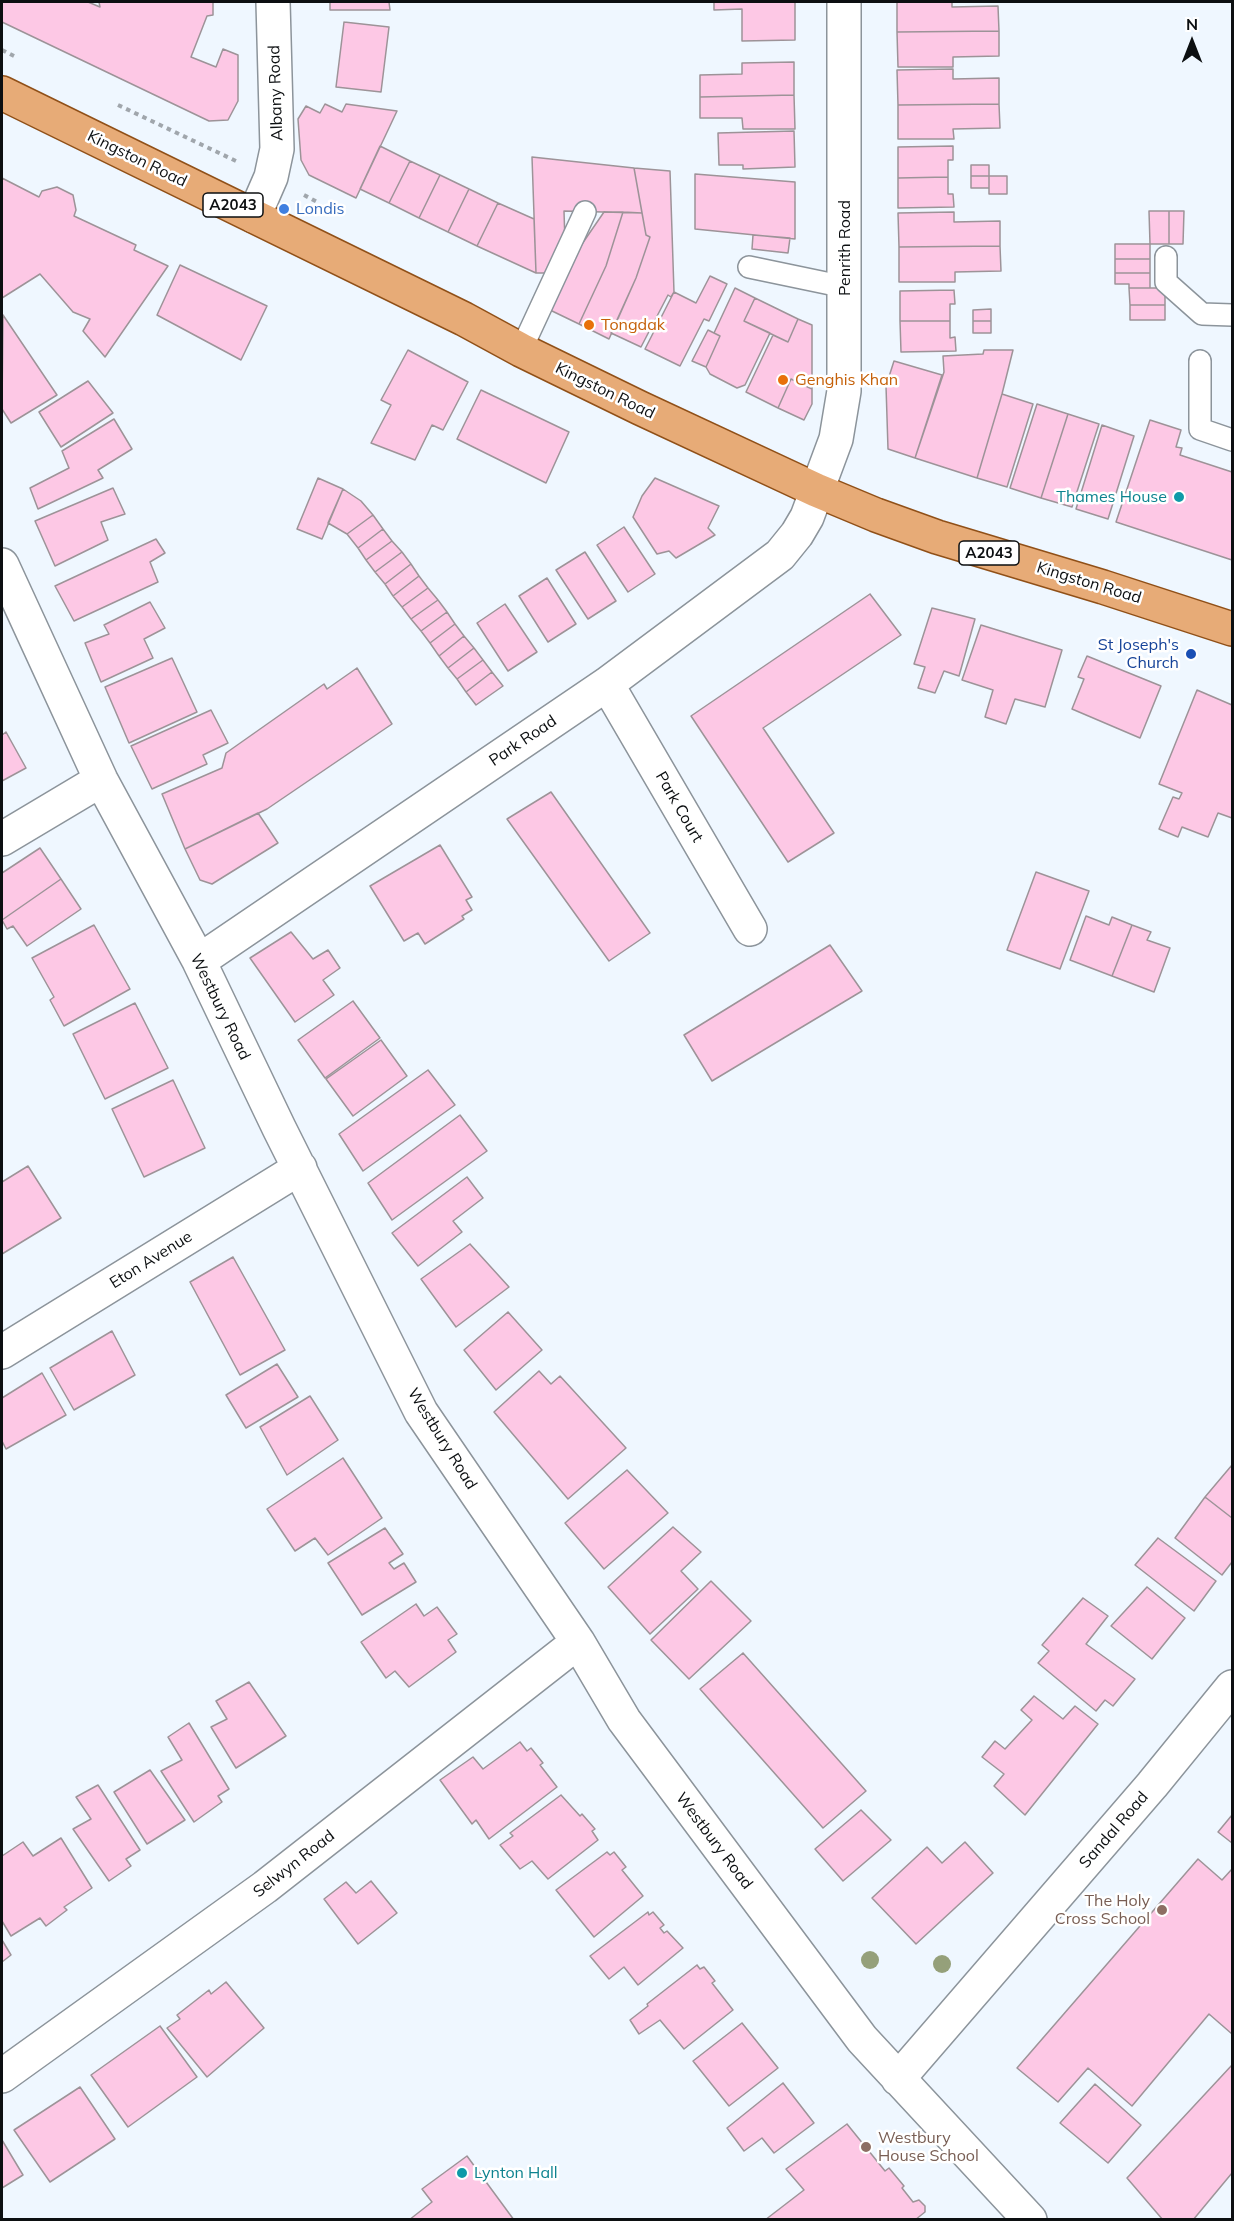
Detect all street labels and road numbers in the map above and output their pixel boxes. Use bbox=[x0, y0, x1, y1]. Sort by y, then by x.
street label: Albany Road bbox=[265, 45, 287, 141]
street label: Kingston Road bbox=[84, 127, 190, 191]
road number: A2043 bbox=[203, 193, 263, 217]
street label: Penrith Road bbox=[835, 200, 855, 296]
street label: Kingston Road bbox=[552, 359, 658, 423]
road number: A2043 bbox=[959, 541, 1019, 565]
street label: Kingston Road bbox=[1034, 558, 1144, 608]
street label: Park Road bbox=[486, 711, 560, 771]
street label: Park Court bbox=[651, 768, 707, 846]
street label: Westbury Road bbox=[186, 951, 254, 1063]
street label: Eton Avenue bbox=[106, 1227, 196, 1293]
street label: Westbury Road bbox=[403, 1385, 481, 1493]
street label: Sandal Road bbox=[1075, 1788, 1153, 1872]
street label: Westbury Road bbox=[671, 1789, 757, 1893]
street label: Selwyn Road bbox=[250, 1826, 338, 1902]

